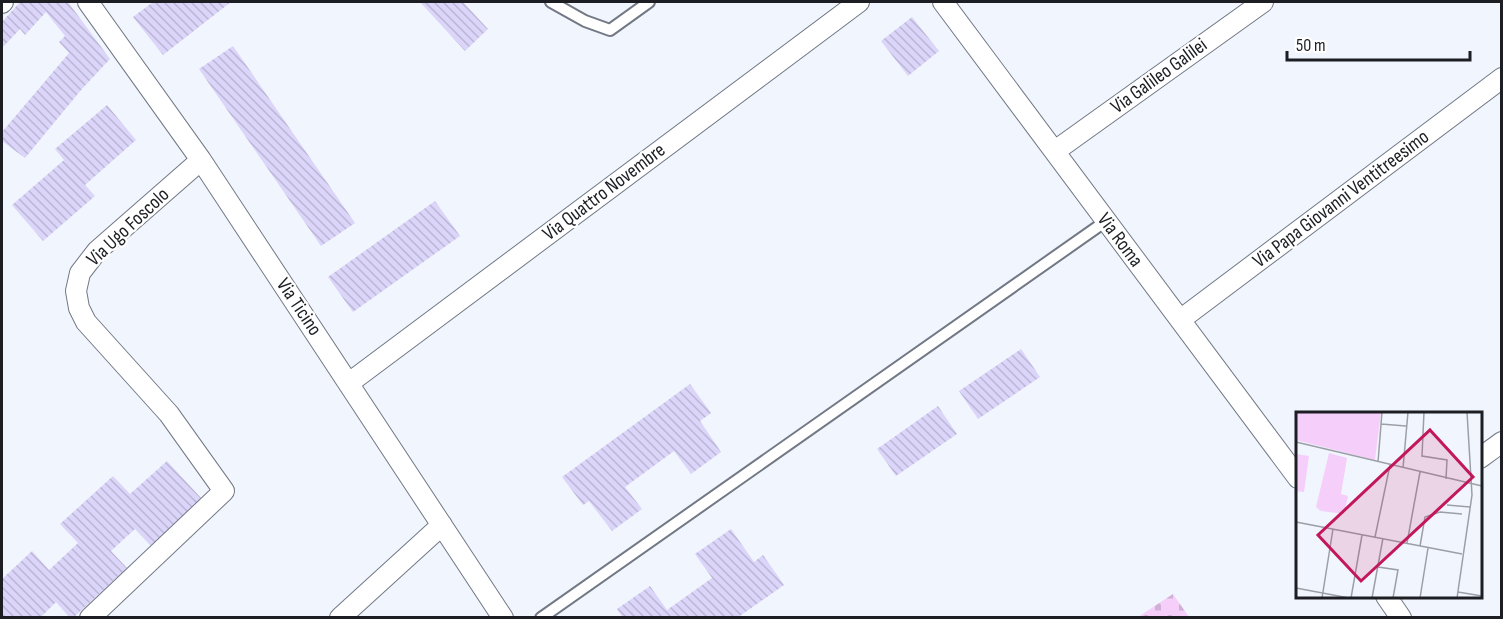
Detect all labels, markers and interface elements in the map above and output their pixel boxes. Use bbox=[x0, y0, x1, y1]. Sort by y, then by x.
scale bar bbox=[1287, 24, 1470, 62]
street label: Via Galileo Galilei bbox=[1106, 33, 1212, 119]
text: 50 m bbox=[1296, 35, 1326, 56]
street label: Via Papa Giovanni Ventitreesimo bbox=[1248, 125, 1434, 273]
street label: Via Quattro Novembre bbox=[538, 138, 670, 246]
street label: Via Ugo Foscolo bbox=[82, 183, 174, 271]
street label: Via Roma bbox=[1092, 208, 1148, 272]
street label: Via Ticino bbox=[271, 274, 327, 340]
inset map bbox=[1296, 412, 1482, 598]

